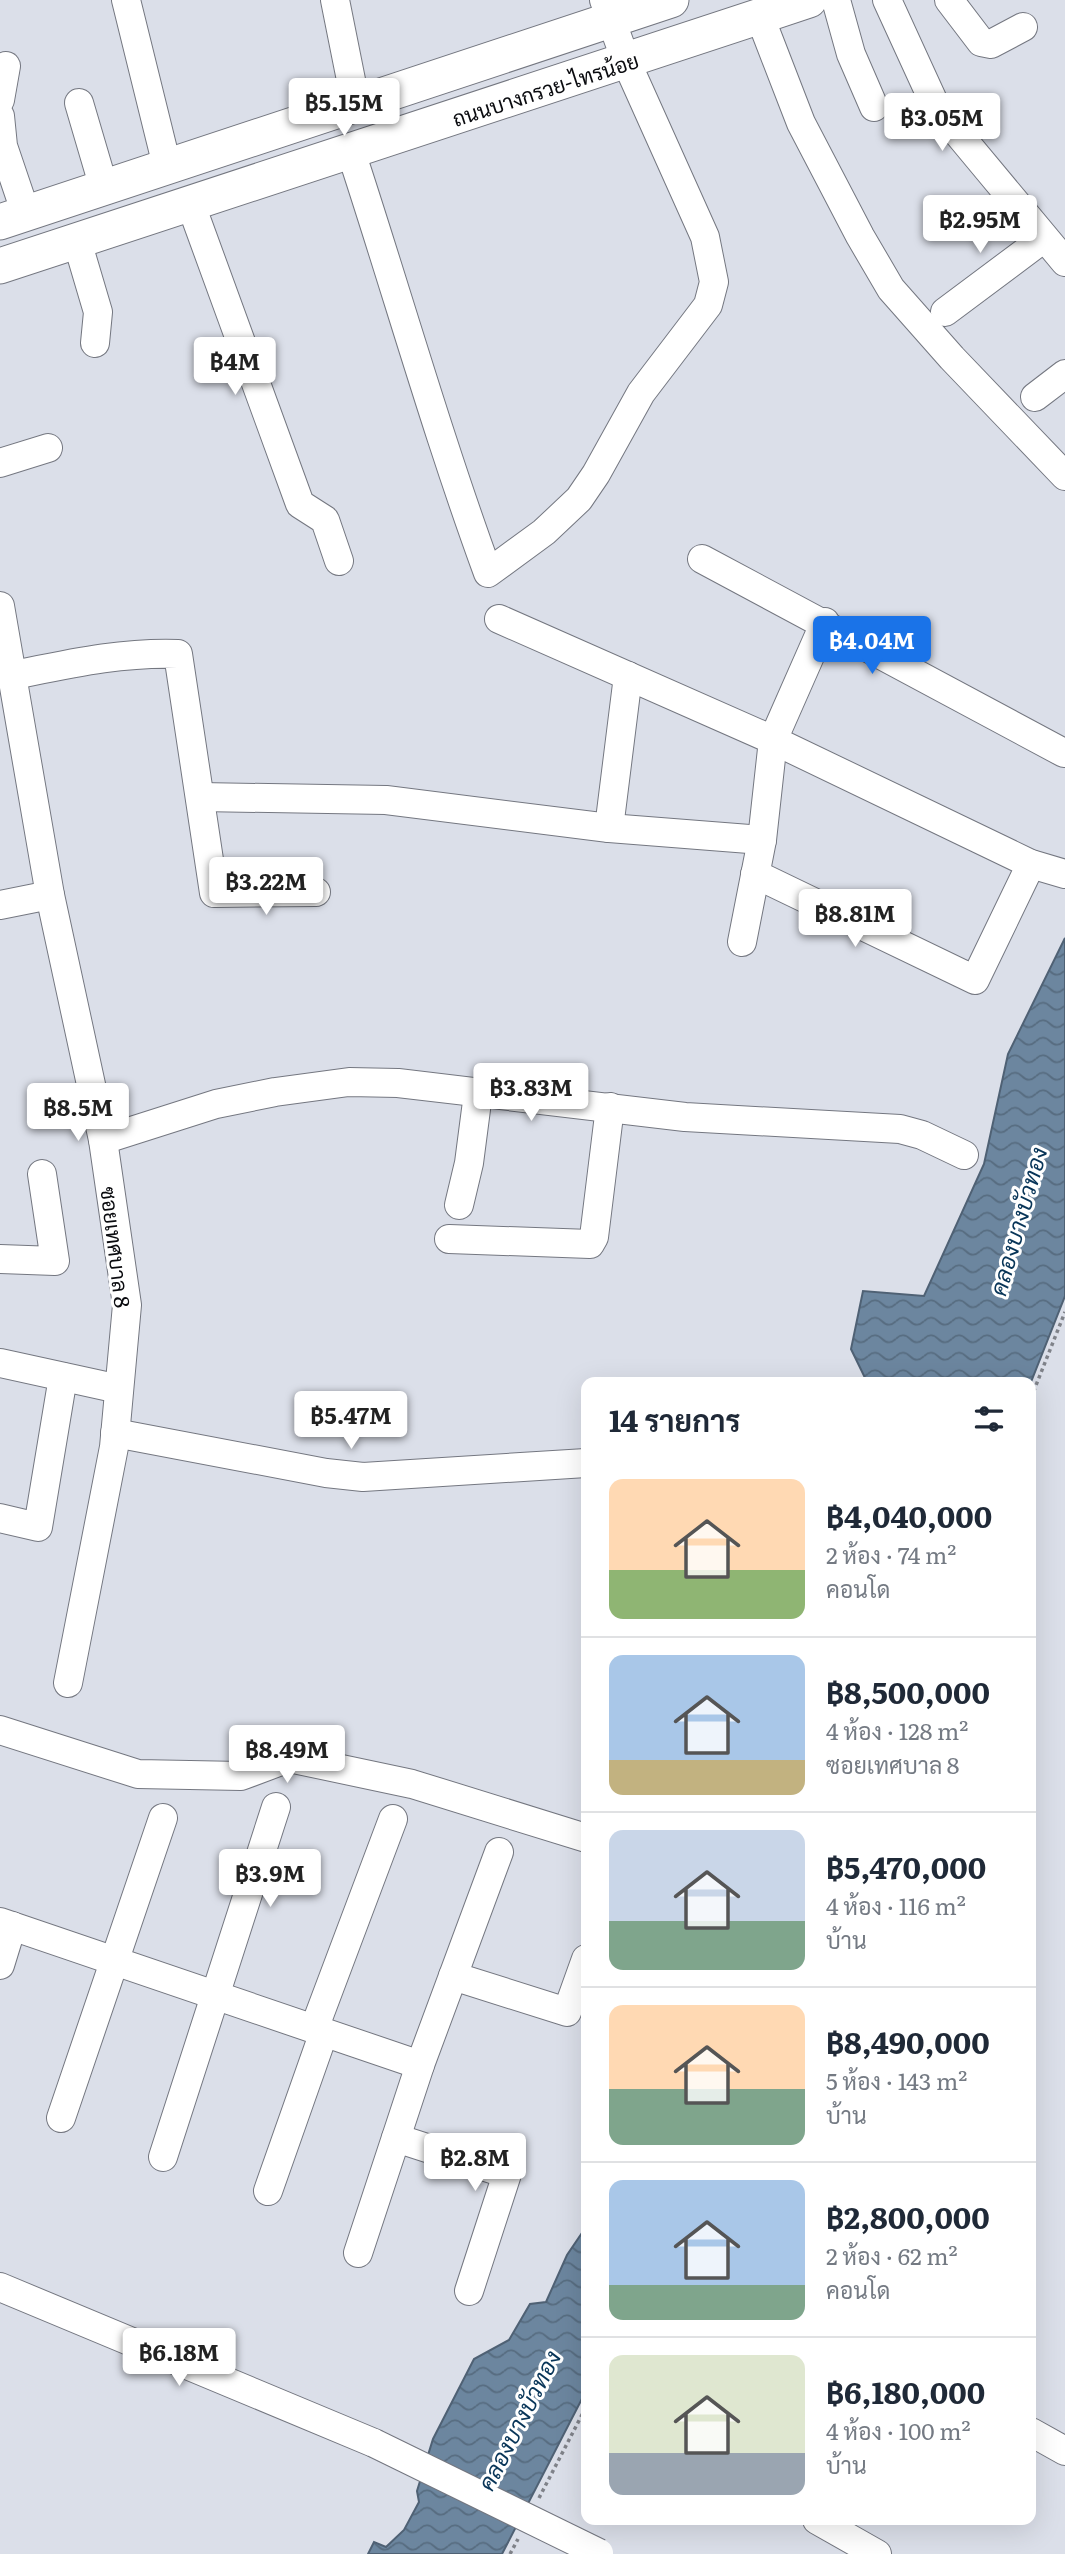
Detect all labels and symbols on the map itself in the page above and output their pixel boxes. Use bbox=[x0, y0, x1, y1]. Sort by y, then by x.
street label: ถนนบางกรวย-ไทรน้อย bbox=[448, 43, 642, 133]
pin: ฿5.15M bbox=[287, 78, 401, 138]
pin: ฿3.05M bbox=[885, 94, 999, 153]
pin: ฿2.95M bbox=[923, 196, 1037, 255]
pin: ฿4M bbox=[201, 338, 269, 397]
pin: ฿4.04M bbox=[815, 616, 929, 676]
pin: ฿3.22M bbox=[209, 858, 323, 917]
pin: ฿8.81M bbox=[798, 890, 912, 949]
pin: ฿3.83M bbox=[474, 1064, 588, 1123]
pin: ฿8.5M bbox=[29, 1084, 127, 1143]
water label: คลองบางบัวทอง bbox=[980, 1143, 1054, 1299]
street label: ซอยเทศบาล 8 bbox=[94, 1185, 140, 1309]
pin: ฿5.47M bbox=[294, 1392, 408, 1451]
pin: ฿8.49M bbox=[230, 1726, 344, 1785]
pin: ฿3.9M bbox=[221, 1850, 319, 1909]
pin: ฿2.8M bbox=[426, 2134, 524, 2193]
pin: ฿6.18M bbox=[122, 2328, 236, 2388]
water label: คลองบางบัวทอง bbox=[468, 2344, 568, 2496]

